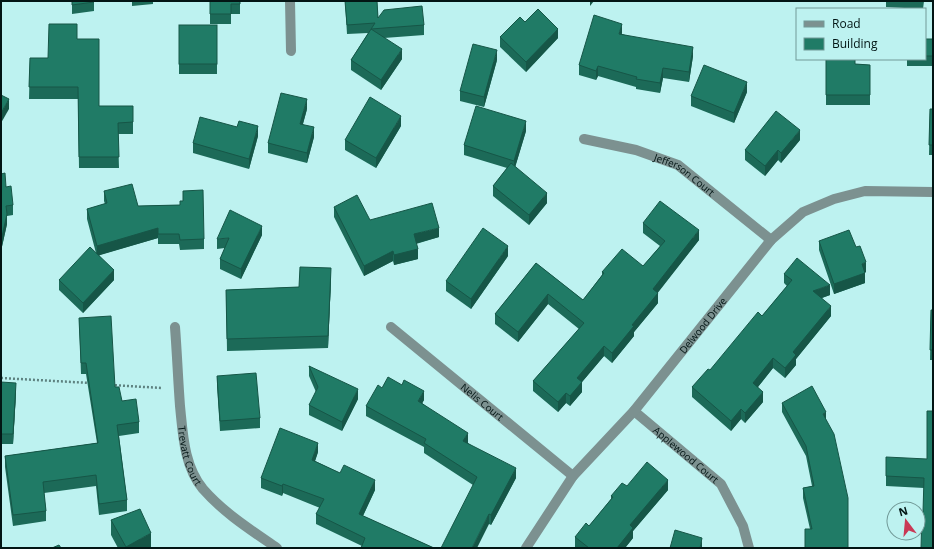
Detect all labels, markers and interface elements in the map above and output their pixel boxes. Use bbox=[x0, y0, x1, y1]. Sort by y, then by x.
legend bbox=[796, 8, 926, 60]
text: Road bbox=[832, 15, 861, 32]
text: Building bbox=[832, 35, 878, 52]
street label: Jefferson Court bbox=[651, 150, 718, 199]
street label: Delwood Drive bbox=[676, 294, 730, 356]
street label: Nelis Court bbox=[458, 380, 507, 424]
street label: Applewood Court bbox=[650, 423, 722, 487]
street label: Trevatt Court bbox=[175, 425, 206, 489]
north arrow bbox=[886, 501, 926, 541]
text: N bbox=[897, 502, 909, 519]

